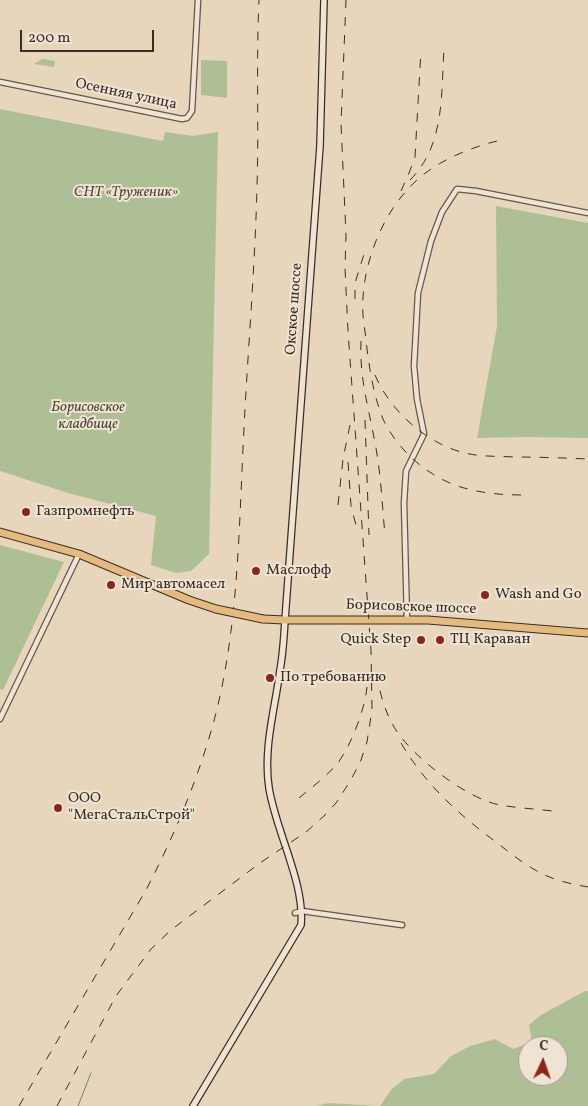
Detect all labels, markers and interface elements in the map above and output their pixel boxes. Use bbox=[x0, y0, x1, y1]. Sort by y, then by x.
scale bar bbox=[22, 20, 156, 52]
text: 200 m bbox=[28, 28, 71, 49]
street label: Осенняя улица bbox=[74, 75, 178, 115]
park label: СНТ «Труженик» bbox=[74, 184, 178, 202]
street label: Окское шоссе bbox=[283, 262, 307, 356]
park label: Борисовское кладбище bbox=[51, 399, 125, 434]
place label: Газпромнефть bbox=[36, 503, 135, 521]
marker: Газпромнефть bbox=[20, 506, 32, 518]
place label: Маслофф bbox=[266, 562, 331, 580]
marker: Маслофф bbox=[250, 565, 262, 577]
place label: Мир автомасел bbox=[121, 576, 225, 594]
marker: Мир автомасел bbox=[105, 579, 117, 591]
place label: Wash and Go bbox=[495, 586, 582, 604]
marker: Wash and Go bbox=[479, 589, 491, 601]
street label: Борисовское шоссе bbox=[345, 597, 477, 619]
place label: Quick Step bbox=[340, 631, 411, 649]
place label: ТЦ Караван bbox=[450, 631, 531, 649]
marker: Quick Step bbox=[415, 634, 427, 646]
marker: ТЦ Караван bbox=[434, 634, 446, 646]
place label: По требованию bbox=[280, 669, 386, 687]
marker: По требованию bbox=[264, 672, 276, 684]
place label: ООО "МегаСтальСтрой" bbox=[68, 790, 195, 825]
marker: ООО "МегаСтальСтрой" bbox=[52, 802, 64, 814]
north arrow bbox=[518, 1036, 568, 1086]
text: С bbox=[539, 1037, 549, 1056]

